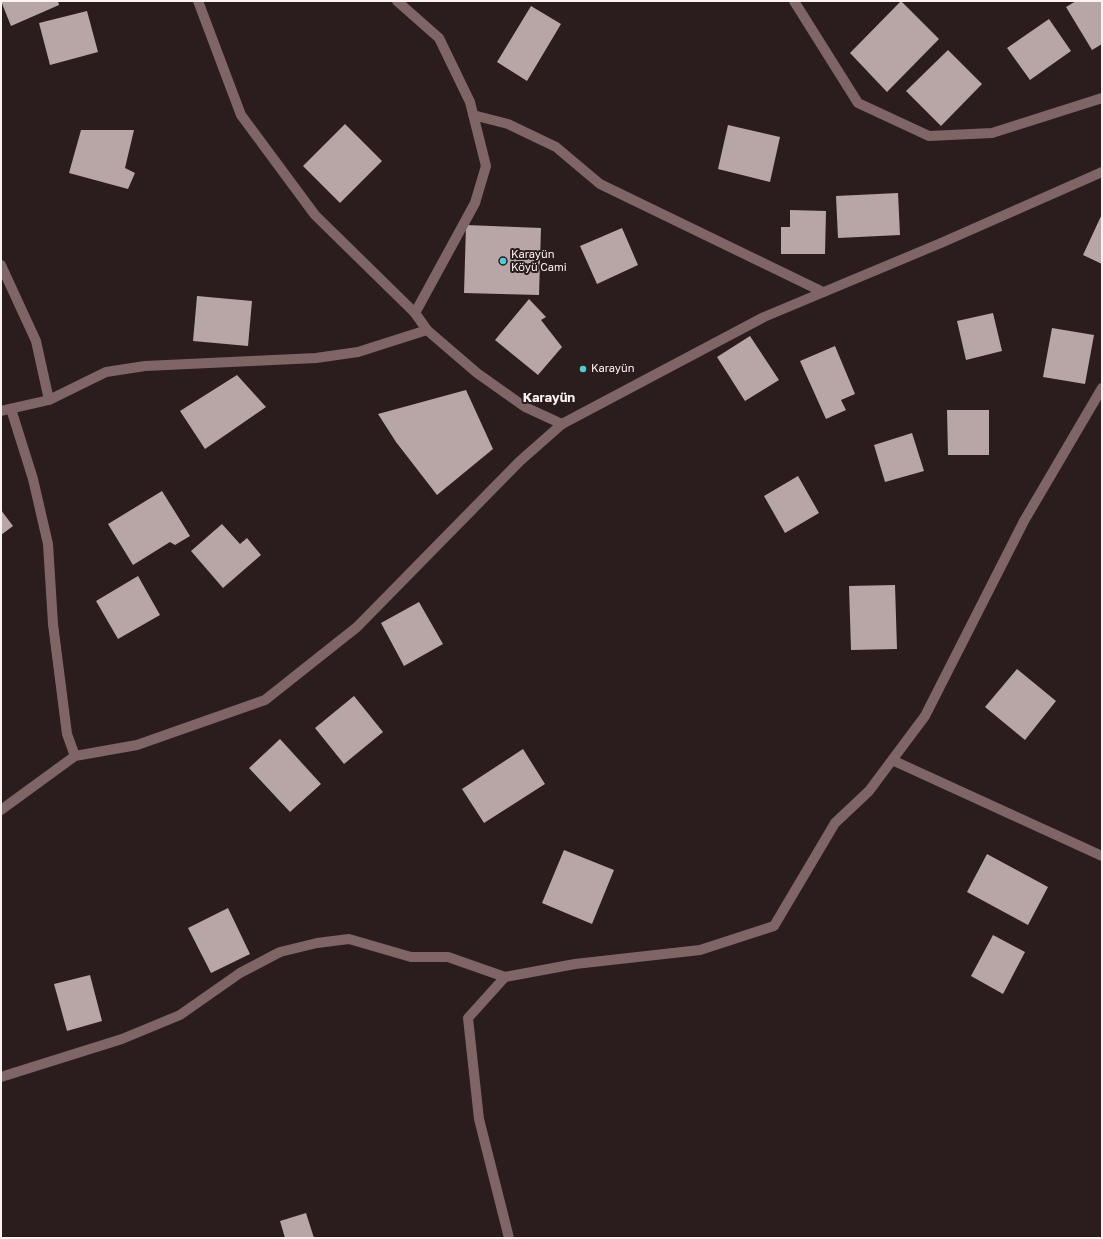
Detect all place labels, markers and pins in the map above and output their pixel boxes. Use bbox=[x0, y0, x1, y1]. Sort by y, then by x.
place label: Karayün Köyü Cami bbox=[511, 248, 567, 274]
marker: Karayün Köyü Cami bbox=[498, 256, 508, 266]
place label: Karayün bbox=[591, 362, 634, 376]
marker: Karayün bbox=[578, 364, 588, 374]

